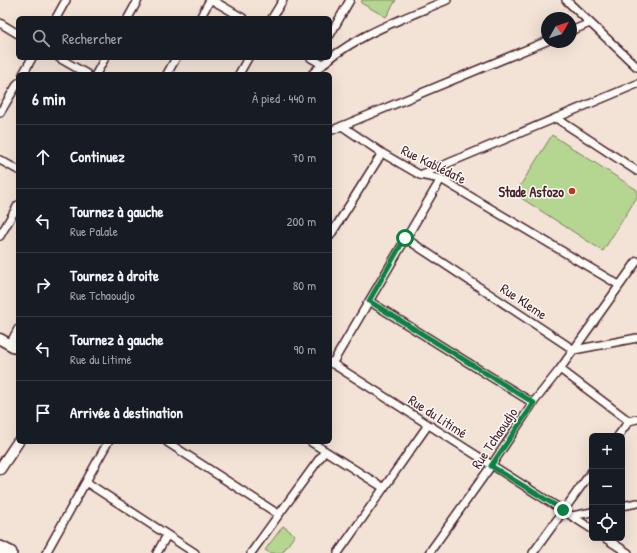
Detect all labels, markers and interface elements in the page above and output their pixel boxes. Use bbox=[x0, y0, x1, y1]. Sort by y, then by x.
north arrow bbox=[541, 12, 577, 48]
search box bbox=[16, 16, 332, 60]
icon: search bbox=[30, 27, 52, 49]
text: Rechercher bbox=[62, 28, 123, 49]
text: 6 min bbox=[32, 87, 66, 110]
text: À pied · 440 m bbox=[252, 89, 316, 107]
street label: Rue Kablédafe bbox=[398, 140, 470, 188]
icon: ahead bbox=[32, 146, 54, 168]
text: Continuez bbox=[70, 146, 125, 167]
text: 70 m bbox=[292, 148, 316, 166]
place label: Stade Asfozo bbox=[498, 182, 564, 201]
marker: Stade Asfozo bbox=[567, 186, 577, 196]
text: Tournez à gauche bbox=[70, 201, 163, 222]
icon: left bbox=[32, 210, 54, 232]
text: 200 m bbox=[286, 212, 316, 230]
text: Rue Palale bbox=[70, 222, 118, 240]
route start bbox=[396, 229, 414, 247]
text: Tournez à droite bbox=[70, 265, 159, 286]
icon: right bbox=[32, 274, 54, 296]
text: 80 m bbox=[293, 276, 316, 294]
street label: Rue Kleme bbox=[497, 278, 551, 324]
text: Rue Tchaoudjo bbox=[70, 286, 135, 304]
text: Tournez à gauche bbox=[70, 329, 163, 350]
icon: left bbox=[32, 338, 54, 360]
text: 90 m bbox=[294, 340, 316, 358]
text: Rue du Litimé bbox=[70, 350, 132, 368]
street label: Rue du Litimé bbox=[405, 390, 471, 442]
icon: arrive bbox=[32, 402, 54, 424]
text: Arrivée à destination bbox=[70, 402, 183, 423]
street label: Rue Tchaoudjo bbox=[467, 403, 522, 473]
map controls bbox=[589, 433, 625, 541]
button: + bbox=[589, 433, 625, 469]
button: − bbox=[589, 469, 625, 505]
route end bbox=[554, 501, 572, 519]
button: locate bbox=[589, 505, 625, 541]

